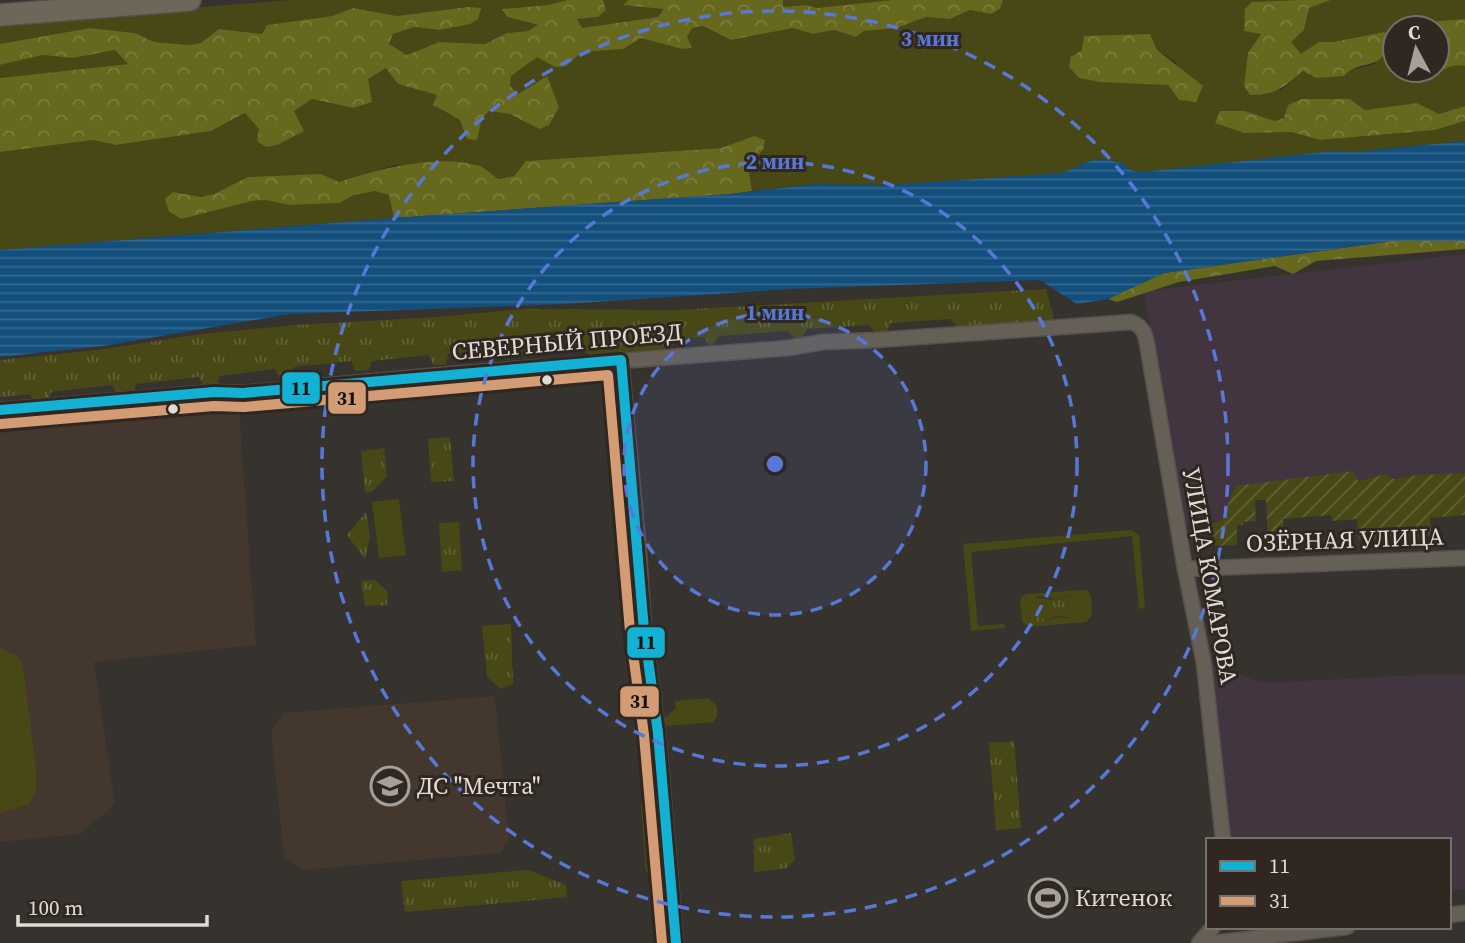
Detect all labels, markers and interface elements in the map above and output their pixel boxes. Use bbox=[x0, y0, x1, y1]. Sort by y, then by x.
north arrow bbox=[1381, 14, 1451, 84]
text: С bbox=[1406, 18, 1422, 46]
text: 3 мин bbox=[901, 24, 959, 53]
text: 2 мин bbox=[746, 147, 804, 176]
text: 1 мин bbox=[746, 298, 804, 327]
street label: СЕВЕРНЫЙ ПРОЕЗД bbox=[450, 315, 684, 368]
line badge: 11 bbox=[281, 371, 321, 405]
unlabelled marker bbox=[540, 373, 554, 387]
text: 11 bbox=[291, 375, 311, 401]
line badge: 31 bbox=[327, 381, 367, 415]
text: 31 bbox=[337, 385, 357, 411]
unlabelled marker bbox=[166, 402, 180, 416]
centre of rings bbox=[763, 452, 787, 476]
street label: УЛИЦА КОМАРОВА bbox=[1175, 465, 1246, 687]
street label: ОЗЁРНАЯ УЛИЦА bbox=[1245, 520, 1445, 559]
line badge: 11 bbox=[626, 626, 666, 659]
text: 11 bbox=[636, 629, 656, 655]
line badge: 31 bbox=[619, 685, 660, 718]
text: 31 bbox=[630, 688, 650, 714]
school or university icon: ДС "Мечта" bbox=[369, 765, 411, 807]
place label: ДС "Мечта" bbox=[417, 769, 540, 802]
legend bbox=[1206, 838, 1451, 929]
text: 11 bbox=[1269, 851, 1290, 880]
sports icon: Китенок bbox=[1027, 877, 1069, 919]
place label: Китенок bbox=[1075, 881, 1172, 914]
scale bar bbox=[18, 884, 206, 928]
text: 31 bbox=[1269, 886, 1290, 915]
text: 100 m bbox=[28, 893, 83, 922]

